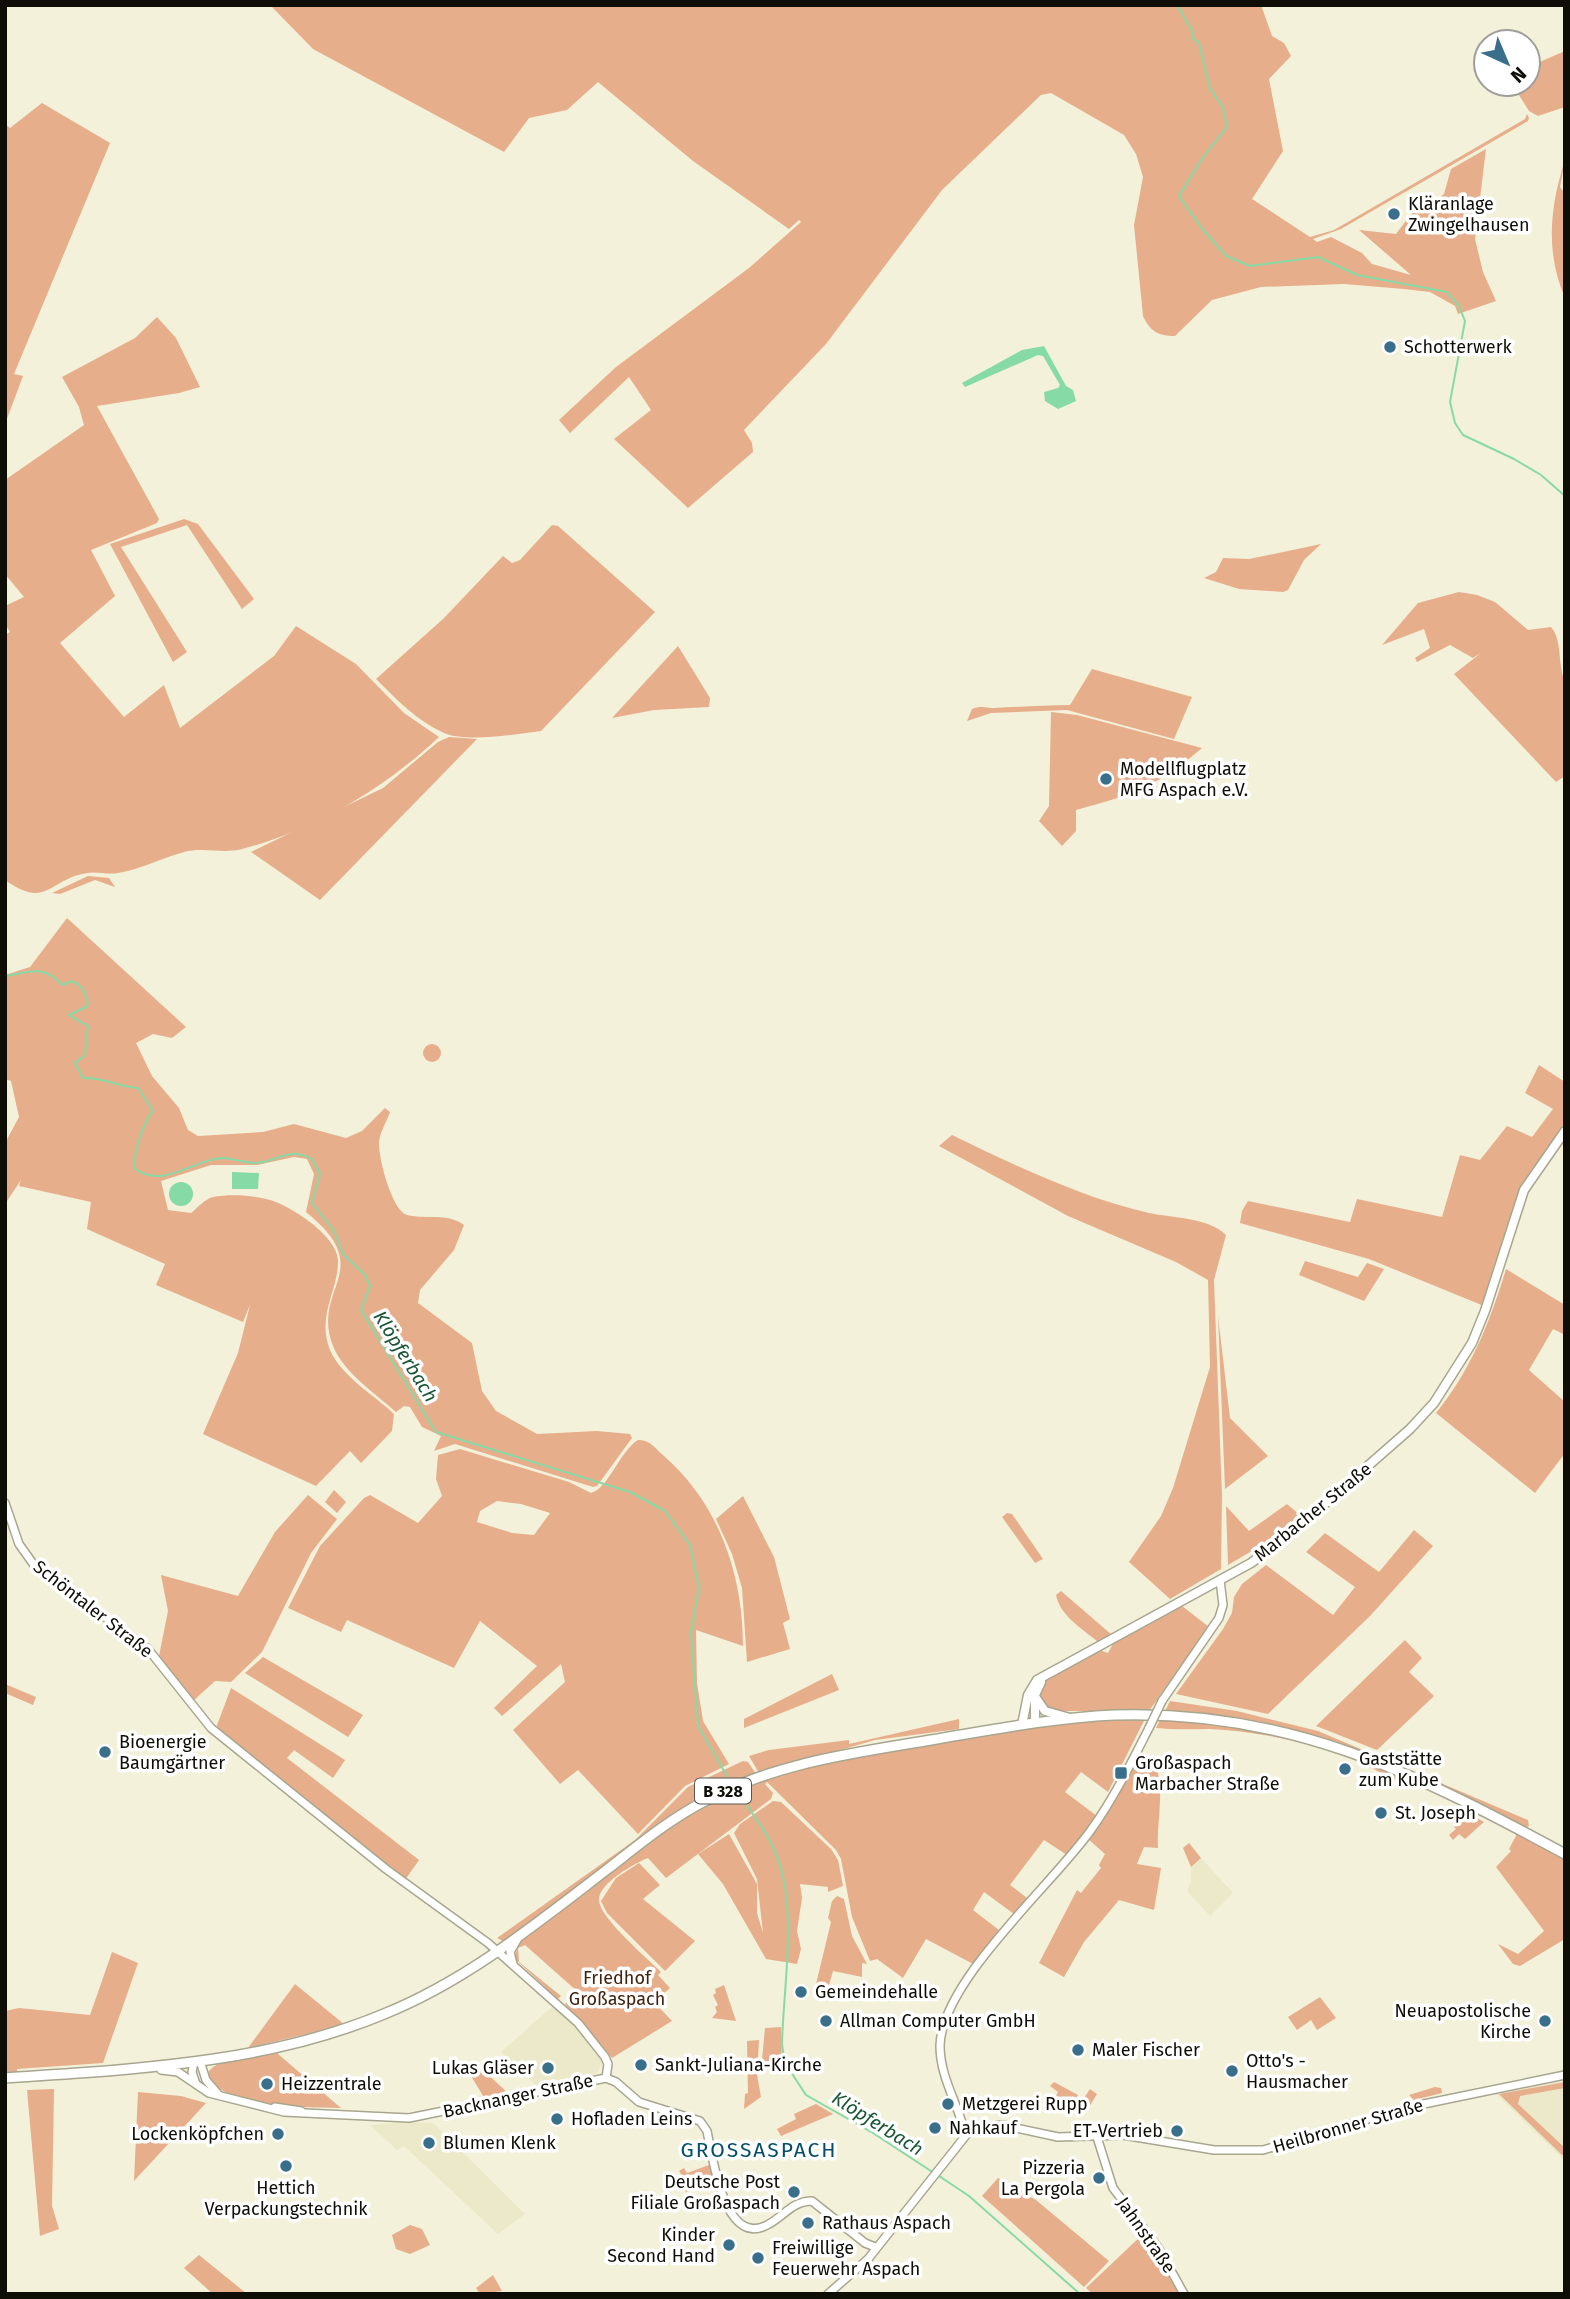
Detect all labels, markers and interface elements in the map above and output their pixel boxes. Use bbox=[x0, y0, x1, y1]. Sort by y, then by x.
north arrow bbox=[1472, 28, 1542, 98]
text: N bbox=[1506, 62, 1531, 88]
place label: Kläranlage Zwingelhausen bbox=[1408, 193, 1529, 236]
marker: Kläranlage Zwingelhausen bbox=[1386, 206, 1402, 222]
place label: Schotterwerk bbox=[1404, 336, 1513, 358]
marker: Schotterwerk bbox=[1382, 339, 1398, 355]
place label: Modellflugplatz MFG Aspach e.V. bbox=[1120, 758, 1248, 801]
marker: Modellflugplatz MFG Aspach e.V. bbox=[1098, 771, 1114, 787]
water label: Klöpferbach bbox=[368, 1306, 443, 1406]
street label: Marbacher Straße bbox=[1250, 1458, 1376, 1566]
street label: Schöntaler Straße bbox=[29, 1556, 157, 1662]
place label: Bioenergie Baumgärtner bbox=[119, 1731, 225, 1774]
marker: Bioenergie Baumgärtner bbox=[97, 1744, 113, 1760]
place label: Gaststätte zum Kube bbox=[1359, 1748, 1442, 1791]
place label: Großaspach Marbacher Straße bbox=[1135, 1752, 1280, 1795]
marker: Gaststätte zum Kube bbox=[1337, 1761, 1353, 1777]
marker: Großaspach Marbacher Straße bbox=[1113, 1765, 1129, 1781]
road number: B 328 bbox=[695, 1778, 751, 1804]
place label: St. Joseph bbox=[1395, 1802, 1476, 1824]
marker: St. Joseph bbox=[1373, 1805, 1389, 1821]
park label: Friedhof Großaspach bbox=[569, 1967, 665, 2010]
place label: Gemeindehalle bbox=[815, 1981, 938, 2003]
marker: Gemeindehalle bbox=[793, 1984, 809, 2000]
place label: Neuapostolische Kirche bbox=[1395, 2000, 1531, 2043]
place label: Allman Computer GmbH bbox=[840, 2010, 1036, 2032]
marker: Allman Computer GmbH bbox=[818, 2013, 834, 2029]
marker: Neuapostolische Kirche bbox=[1537, 2013, 1553, 2029]
place label: Maler Fischer bbox=[1092, 2039, 1200, 2061]
marker: Maler Fischer bbox=[1070, 2042, 1086, 2058]
place label: Otto's - Hausmacher bbox=[1246, 2050, 1348, 2093]
place label: Sankt-Juliana-Kirche bbox=[655, 2054, 822, 2076]
place label: Lukas Gläser bbox=[432, 2057, 534, 2079]
marker: Sankt-Juliana-Kirche bbox=[633, 2057, 649, 2073]
marker: Lukas Gläser bbox=[540, 2060, 556, 2076]
marker: Otto's - Hausmacher bbox=[1224, 2063, 1240, 2079]
street label: Backnanger Straße bbox=[441, 2069, 595, 2123]
place label: Heizzentrale bbox=[281, 2073, 382, 2095]
marker: Heizzentrale bbox=[259, 2076, 275, 2092]
water label: Klöpferbach bbox=[828, 2086, 928, 2161]
place label: Metzgerei Rupp bbox=[962, 2093, 1088, 2115]
street label: Heilbronner Straße bbox=[1270, 2094, 1426, 2158]
marker: Metzgerei Rupp bbox=[940, 2096, 956, 2112]
place label: Hofladen Leins bbox=[571, 2108, 692, 2130]
marker: Hofladen Leins bbox=[549, 2111, 565, 2127]
place label: Nahkauf bbox=[949, 2117, 1019, 2139]
marker: Nahkauf bbox=[927, 2120, 943, 2136]
place label: ET-Vertrieb bbox=[1073, 2120, 1163, 2142]
place label: Lockenköpfchen bbox=[131, 2123, 264, 2145]
marker: ET-Vertrieb bbox=[1169, 2123, 1185, 2139]
marker: Lockenköpfchen bbox=[270, 2126, 286, 2142]
place label: Blumen Klenk bbox=[443, 2132, 556, 2154]
marker: Blumen Klenk bbox=[421, 2135, 437, 2151]
district label: GROSSASPACH bbox=[680, 2137, 838, 2163]
place label: Pizzeria La Pergola bbox=[1001, 2157, 1085, 2200]
marker: Hettich Verpackungstechnik bbox=[278, 2158, 294, 2174]
marker: Pizzeria La Pergola bbox=[1091, 2170, 1107, 2186]
place label: Deutsche Post Filiale Großaspach bbox=[631, 2171, 780, 2214]
place label: Hettich Verpackungstechnik bbox=[204, 2177, 368, 2220]
marker: Deutsche Post Filiale Großaspach bbox=[786, 2184, 802, 2200]
street label: Jahnstraße bbox=[1112, 2193, 1180, 2277]
place label: Rathaus Aspach bbox=[822, 2212, 951, 2234]
marker: Rathaus Aspach bbox=[800, 2215, 816, 2231]
place label: Kinder Second Hand bbox=[607, 2224, 715, 2267]
marker: Kinder Second Hand bbox=[721, 2237, 737, 2253]
place label: Freiwillige Feuerwehr Aspach bbox=[772, 2237, 920, 2280]
marker: Freiwillige Feuerwehr Aspach bbox=[750, 2250, 766, 2266]

